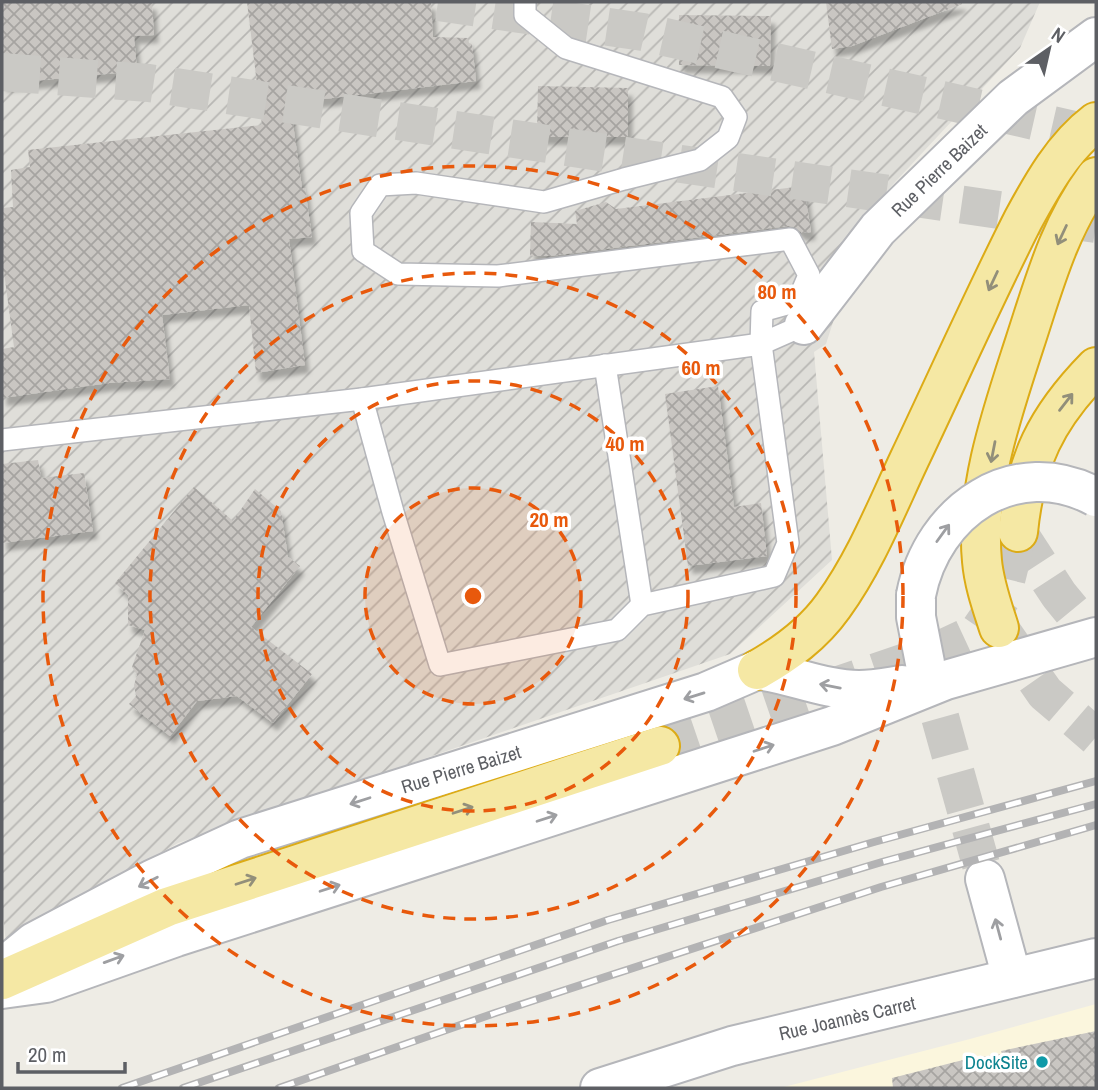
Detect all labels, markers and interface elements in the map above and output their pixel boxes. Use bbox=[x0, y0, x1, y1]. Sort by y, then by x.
north arrow bbox=[1014, 14, 1084, 84]
text: N bbox=[1047, 21, 1070, 49]
street label: Rue Pierre Baizet bbox=[885, 117, 993, 222]
one-way arrow bbox=[1055, 224, 1068, 245]
one-way arrow bbox=[986, 269, 999, 291]
text: 80 m bbox=[757, 277, 797, 306]
text: 60 m bbox=[681, 353, 721, 382]
one-way arrow bbox=[1059, 393, 1074, 411]
text: 40 m bbox=[605, 429, 645, 458]
one-way arrow bbox=[986, 440, 999, 463]
text: 20 m bbox=[529, 505, 569, 534]
one-way arrow bbox=[935, 524, 950, 543]
centre of rings bbox=[461, 584, 485, 608]
one-way arrow bbox=[819, 679, 842, 692]
one-way arrow bbox=[683, 690, 705, 703]
street label: Rue Pierre Baizet bbox=[398, 738, 525, 800]
one-way arrow bbox=[752, 741, 774, 754]
one-way arrow bbox=[349, 795, 371, 808]
one-way arrow bbox=[451, 803, 473, 816]
one-way arrow bbox=[536, 811, 558, 824]
one-way arrow bbox=[235, 874, 257, 886]
one-way arrow bbox=[138, 875, 159, 889]
one-way arrow bbox=[319, 880, 341, 893]
one-way arrow bbox=[991, 918, 1004, 940]
one-way arrow bbox=[103, 952, 125, 964]
street label: Rue Joannès Carret bbox=[776, 990, 918, 1046]
scale bar bbox=[18, 1030, 124, 1074]
text: 20 m bbox=[28, 1040, 66, 1069]
place label: DockSite bbox=[965, 1049, 1028, 1075]
marker: DockSite bbox=[1034, 1054, 1050, 1070]

